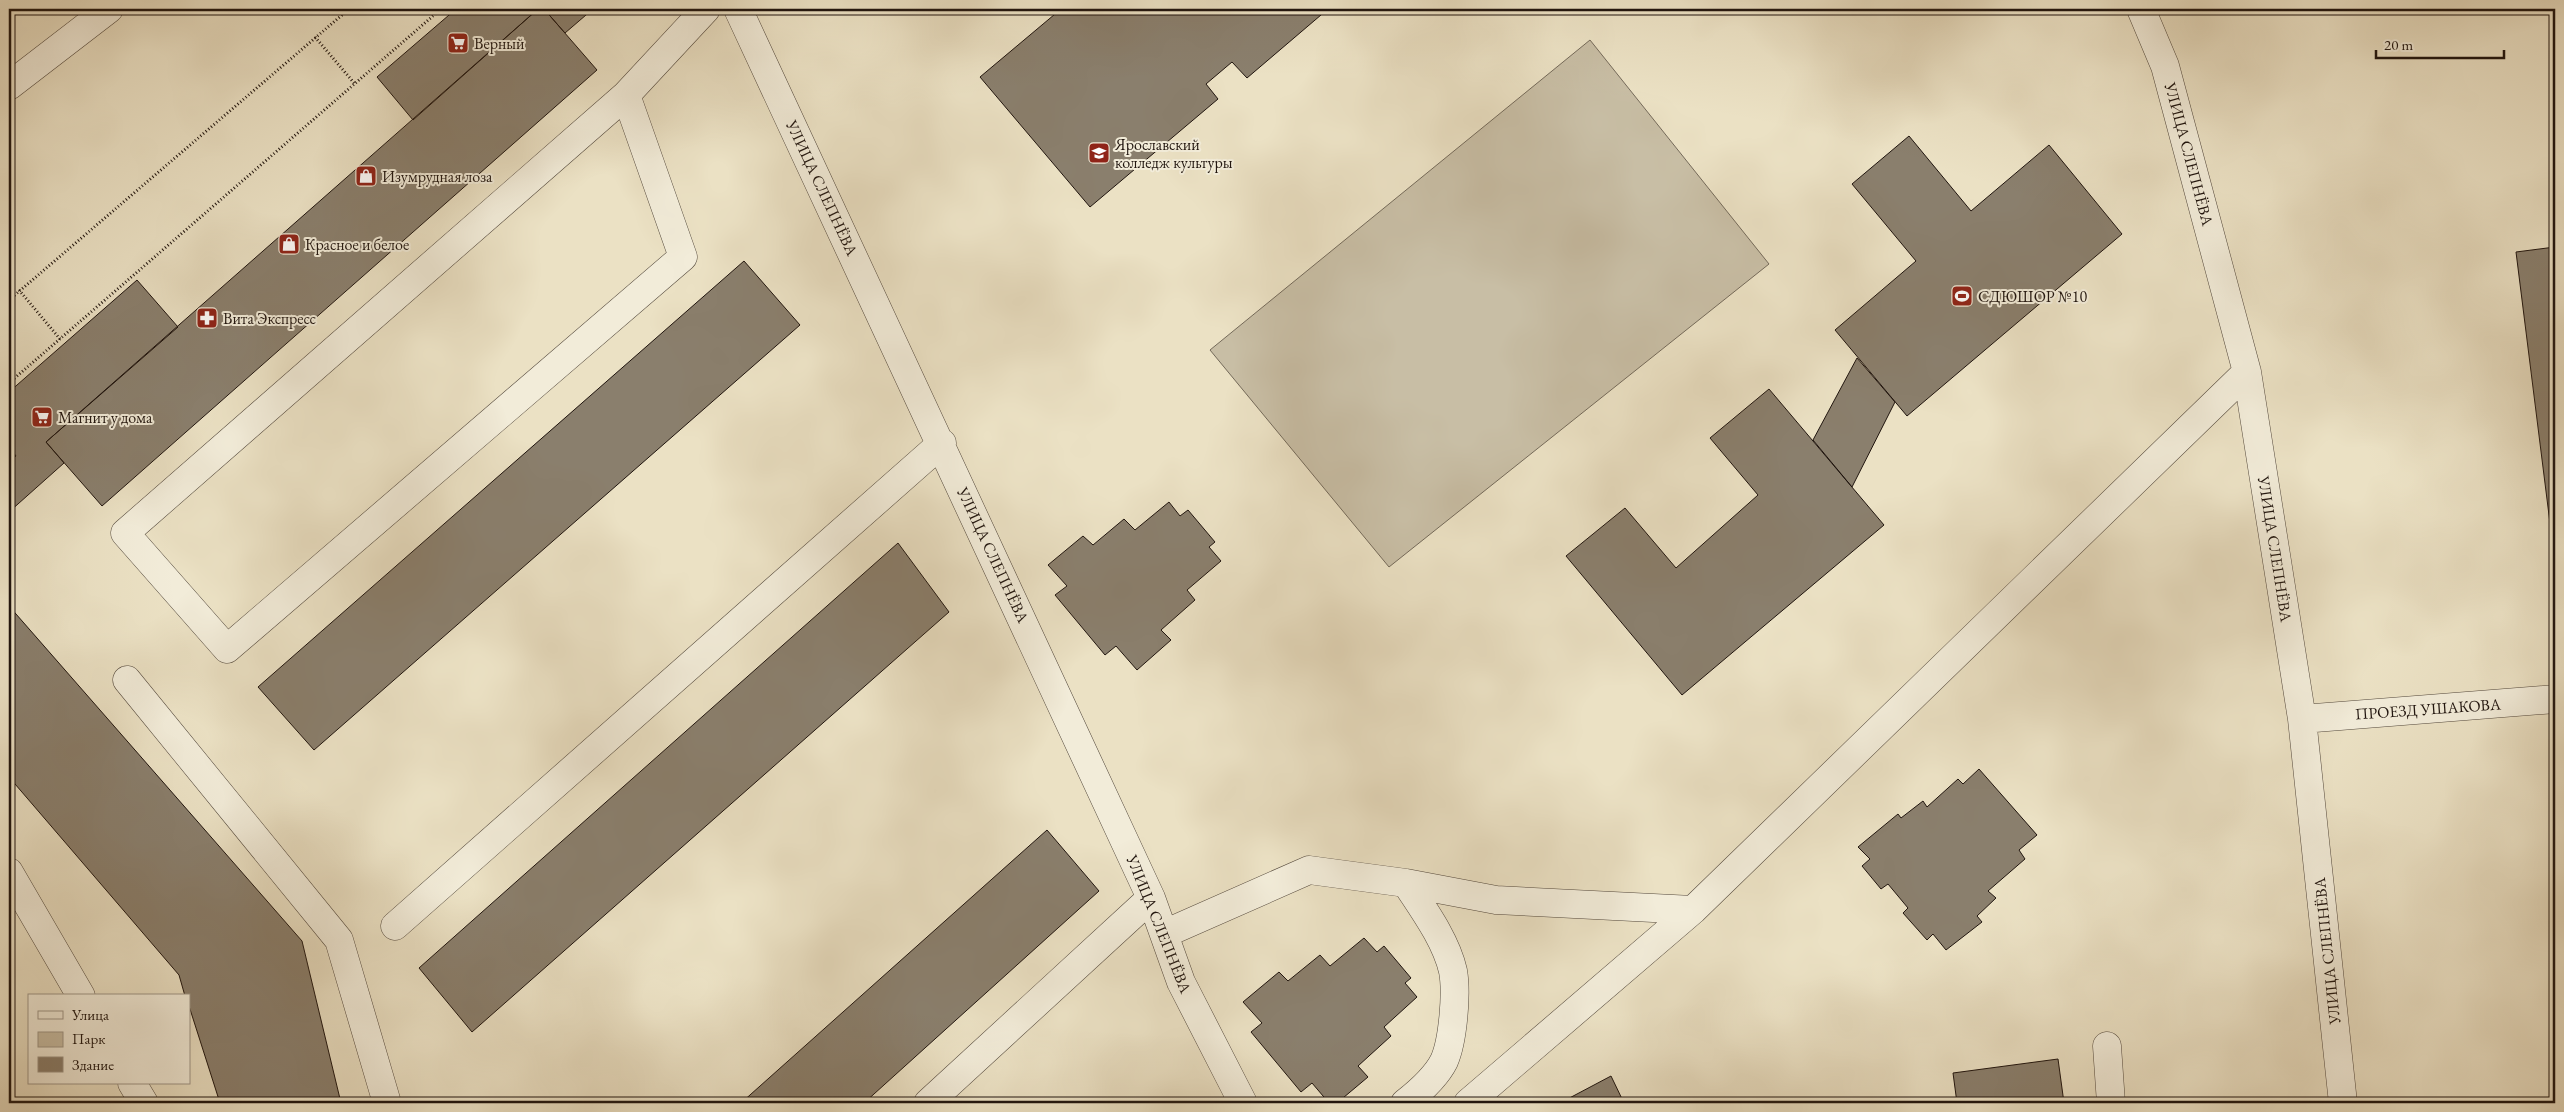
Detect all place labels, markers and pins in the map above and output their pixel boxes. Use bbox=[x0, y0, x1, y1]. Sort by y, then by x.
supermarket icon: Верный bbox=[446, 31, 470, 55]
place label: Верный bbox=[474, 33, 525, 54]
place label: Ярославский колледж культуры bbox=[1114, 134, 1233, 173]
school or university icon: Ярославский колледж культуры bbox=[1087, 141, 1111, 165]
shop icon: Изумрудная лоза bbox=[354, 164, 378, 188]
place label: Изумрудная лоза bbox=[382, 166, 493, 187]
shop icon: Красное и белое bbox=[277, 232, 301, 256]
place label: Красное и белое bbox=[305, 234, 409, 255]
sports icon: СДЮШОР №10 bbox=[1950, 284, 1974, 308]
place label: СДЮШОР №10 bbox=[1978, 286, 2087, 307]
pharmacy icon: Вита Экспресс bbox=[195, 306, 219, 330]
place label: Вита Экспресс bbox=[223, 308, 316, 329]
supermarket icon: Магнит у дома bbox=[30, 405, 54, 429]
place label: Магнит у дома bbox=[58, 407, 153, 428]

